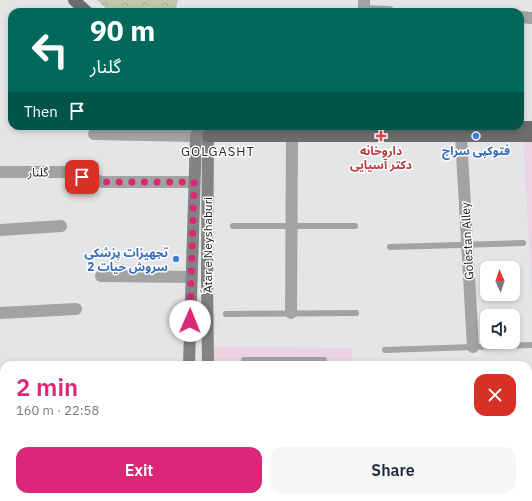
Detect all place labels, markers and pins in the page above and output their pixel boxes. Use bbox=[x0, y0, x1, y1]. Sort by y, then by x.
marker: داروخانه دکتر آسیایی bbox=[376, 131, 386, 141]
marker: فتوکپی سراج bbox=[471, 131, 481, 141]
place label: داروخانه دکتر آسیایی bbox=[350, 143, 412, 172]
place label: فتوکپی سراج bbox=[442, 143, 510, 160]
pin bbox=[65, 160, 99, 194]
place label: تجهیزات پزشکی سروش حیات 2 bbox=[84, 245, 169, 274]
marker: تجهیزات پزشکی سروش حیات 2 bbox=[171, 254, 181, 264]

